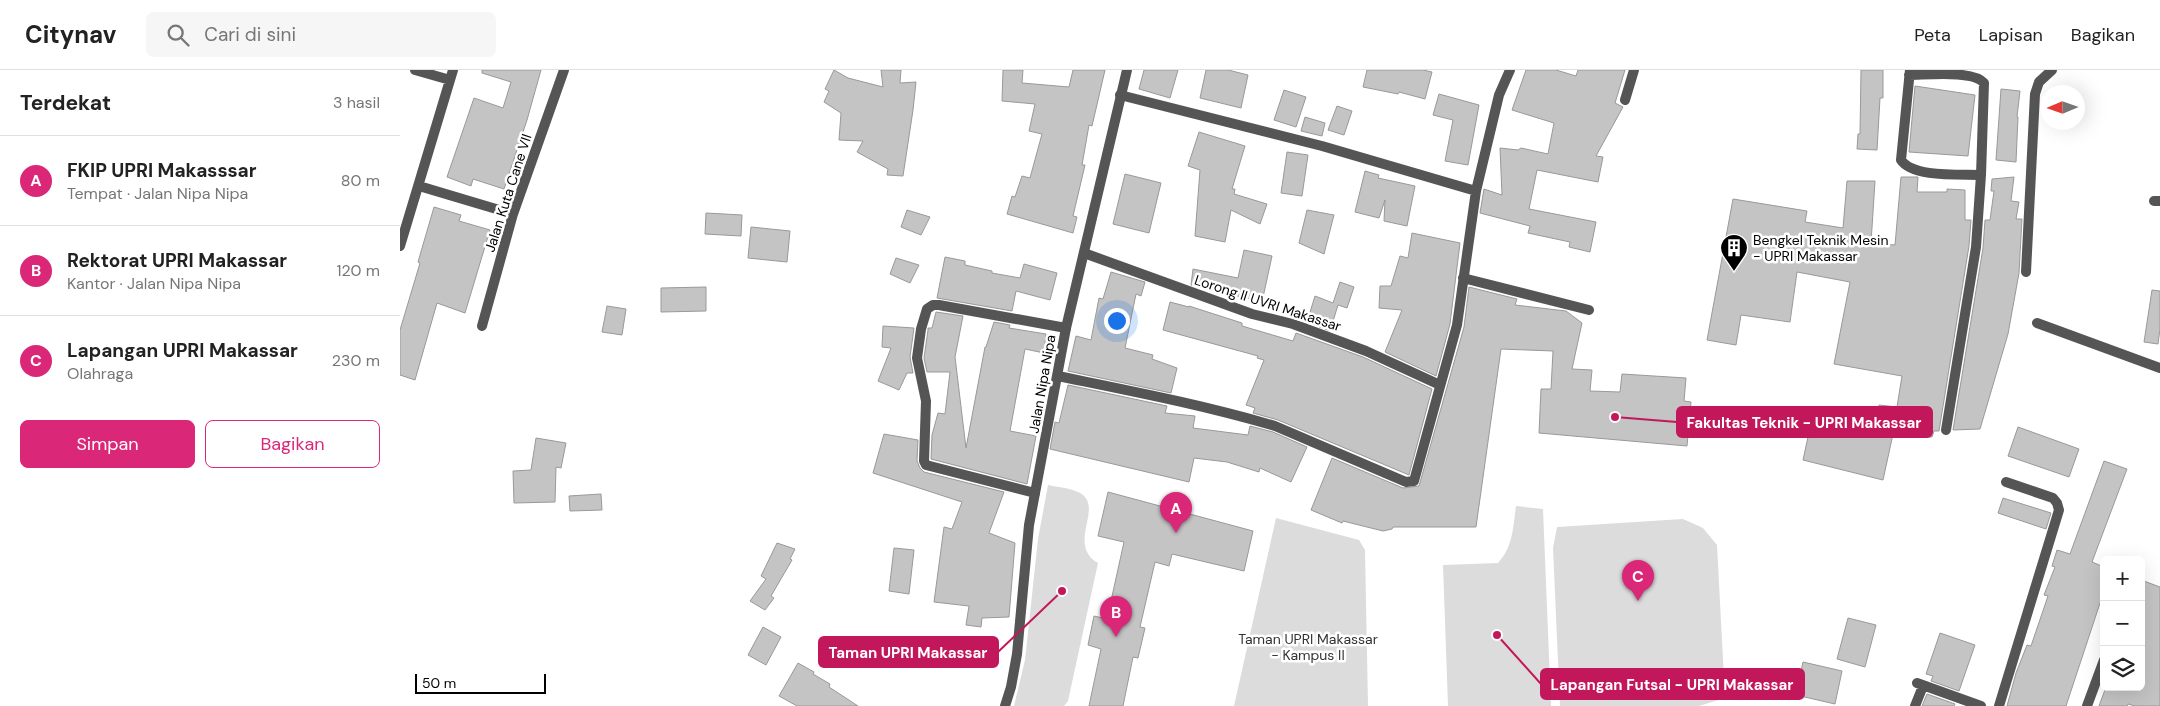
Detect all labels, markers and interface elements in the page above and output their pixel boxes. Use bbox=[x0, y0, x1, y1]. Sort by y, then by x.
search box bbox=[146, 12, 496, 57]
text: Citynav bbox=[25, 19, 116, 50]
icon: search bbox=[164, 21, 192, 49]
text: Cari di sini bbox=[204, 22, 296, 47]
text: Peta bbox=[1914, 23, 1951, 47]
text: Lapisan bbox=[1979, 23, 2043, 47]
text: Bagikan bbox=[2071, 23, 2135, 47]
north arrow bbox=[2040, 85, 2085, 130]
text: Terdekat bbox=[20, 89, 111, 117]
text: 3 hasil bbox=[333, 92, 380, 113]
street label: Jalan Kuta Cane VII bbox=[480, 132, 536, 254]
text: FKIP UPRI Makasssar bbox=[67, 158, 257, 183]
text: A bbox=[30, 170, 42, 191]
text: 80 m bbox=[341, 170, 380, 191]
text: Tempat · Jalan Nipa Nipa bbox=[67, 183, 248, 204]
place label: Bengkel Teknik Mesin - UPRI Makassar bbox=[1753, 231, 1889, 265]
building icon: Bengkel Teknik Mesin - UPRI Makassar bbox=[1719, 233, 1749, 272]
text: Rektorat UPRI Makassar bbox=[67, 248, 287, 273]
text: B bbox=[31, 260, 41, 281]
text: 120 m bbox=[336, 260, 380, 281]
street label: Lorong II UVRI Makassar bbox=[1192, 271, 1344, 335]
text: Kantor · Jalan Nipa Nipa bbox=[67, 273, 241, 294]
your location bbox=[1104, 308, 1130, 334]
street label: Jalan Nipa Nipa bbox=[1024, 333, 1060, 435]
text: Lapangan UPRI Makassar bbox=[67, 338, 298, 363]
text: C bbox=[30, 350, 42, 371]
text: 230 m bbox=[332, 350, 380, 371]
text: Olahraga bbox=[67, 363, 133, 384]
callout: Fakultas Teknik - UPRI Makassar bbox=[1677, 407, 1932, 437]
text: Fakultas Teknik - UPRI Makassar bbox=[1687, 413, 1921, 433]
button: Simpan bbox=[20, 420, 195, 468]
button: Bagikan bbox=[205, 420, 380, 468]
pin: A bbox=[1160, 492, 1192, 533]
map controls bbox=[2100, 556, 2145, 691]
button: + bbox=[2100, 556, 2145, 601]
pin: C bbox=[1622, 560, 1654, 601]
pin: B bbox=[1100, 596, 1132, 637]
button: − bbox=[2100, 601, 2145, 646]
park label: Taman UPRI Makassar - Kampus II bbox=[1238, 630, 1378, 664]
callout: Taman UPRI Makassar bbox=[819, 637, 998, 667]
text: Taman UPRI Makassar bbox=[829, 643, 987, 663]
button: layers bbox=[2100, 646, 2145, 691]
callout: Lapangan Futsal - UPRI Makassar bbox=[1541, 669, 1804, 699]
scale bar bbox=[415, 671, 546, 694]
text: 50 m bbox=[422, 674, 456, 692]
text: Lapangan Futsal - UPRI Makassar bbox=[1551, 675, 1793, 695]

